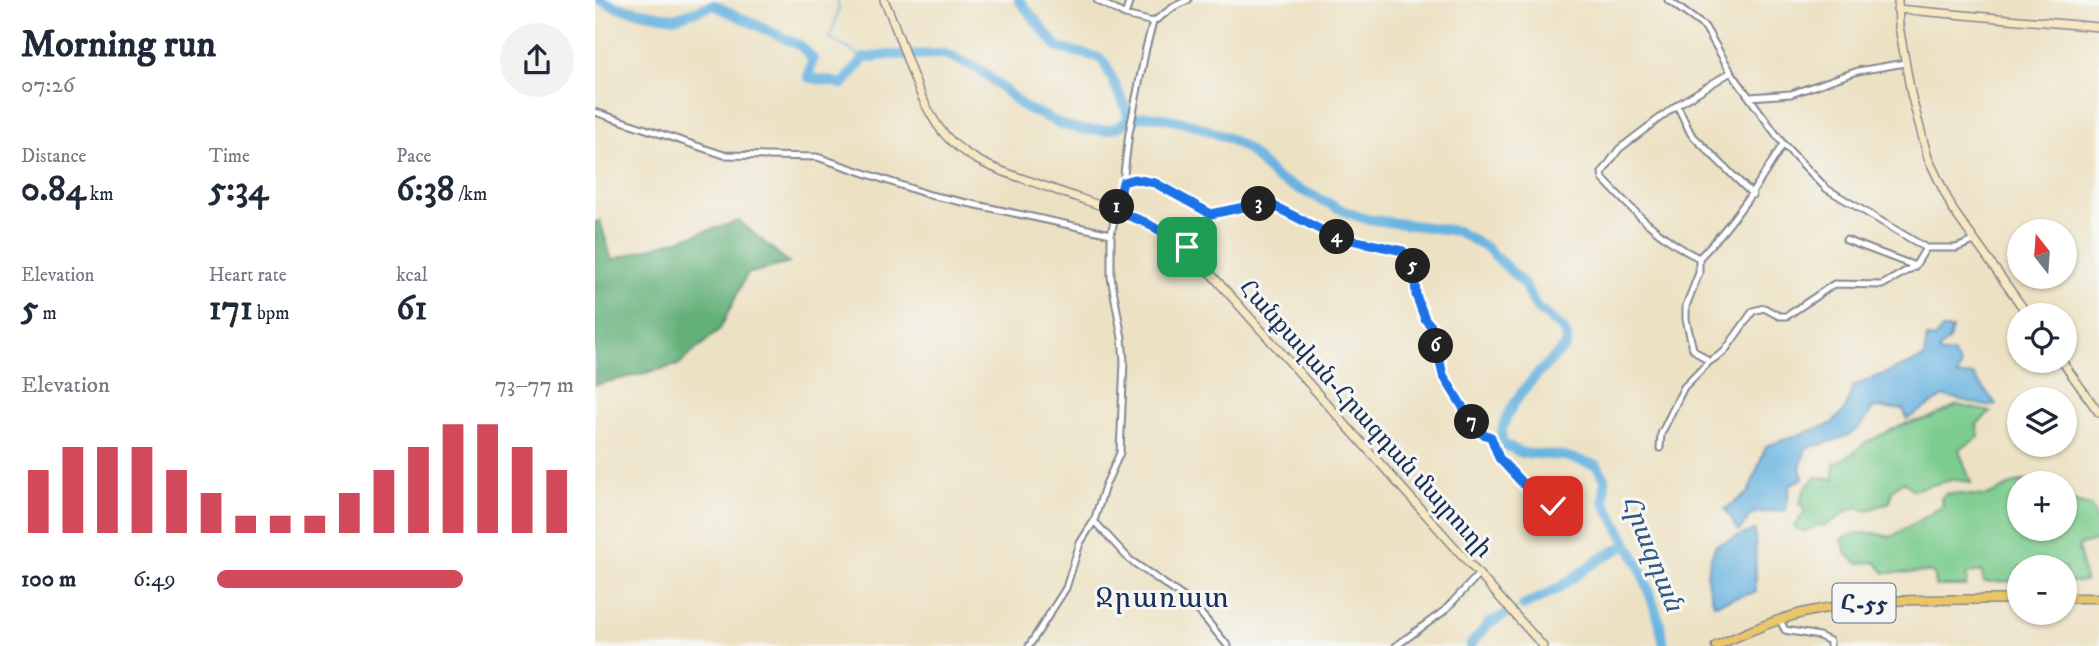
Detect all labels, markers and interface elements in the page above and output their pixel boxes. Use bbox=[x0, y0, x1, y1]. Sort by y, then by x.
text: Morning run bbox=[21, 21, 216, 69]
button: share bbox=[500, 23, 574, 97]
text: 07:26 bbox=[21, 71, 75, 100]
text: Distance bbox=[21, 145, 86, 168]
text: Time bbox=[209, 145, 250, 168]
text: Pace bbox=[396, 145, 431, 168]
text: 0.84 bbox=[21, 168, 86, 212]
text: 5:34 bbox=[209, 168, 268, 212]
text: 6:38 bbox=[396, 168, 454, 212]
text: km bbox=[86, 183, 114, 206]
text: /km bbox=[454, 183, 487, 206]
pin: 3 bbox=[1241, 186, 1277, 222]
pin: 1 bbox=[1099, 190, 1135, 224]
text: 3 bbox=[1255, 192, 1262, 215]
text: 1 bbox=[1113, 195, 1120, 218]
pin bbox=[1157, 217, 1217, 277]
pin: 4 bbox=[1319, 219, 1355, 254]
north arrow bbox=[2007, 219, 2077, 289]
map controls bbox=[2007, 219, 2077, 625]
text: 4 bbox=[1331, 225, 1342, 248]
icon: arrive bbox=[1168, 228, 1206, 266]
pin: 5 bbox=[1395, 248, 1431, 284]
text: 5 bbox=[1408, 254, 1417, 277]
text: Elevation bbox=[21, 264, 95, 287]
text: Heart rate bbox=[209, 264, 287, 287]
text: kcal bbox=[396, 264, 428, 287]
street label: Հանքավան-Հրազդան մայրուղի bbox=[1232, 273, 1498, 564]
text: 5 bbox=[21, 287, 38, 331]
text: 171 bbox=[209, 287, 253, 331]
text: 61 bbox=[396, 287, 427, 331]
text: m bbox=[38, 302, 57, 325]
text: bpm bbox=[253, 302, 290, 325]
button: locate bbox=[2007, 303, 2077, 373]
pin: 6 bbox=[1419, 328, 1453, 364]
text: 6 bbox=[1431, 334, 1440, 357]
text: Elevation bbox=[21, 371, 110, 400]
text: 73–77 m bbox=[495, 371, 574, 400]
button: layers bbox=[2007, 387, 2077, 457]
pin: 7 bbox=[1455, 404, 1489, 440]
text: 7 bbox=[1466, 410, 1477, 433]
button: + bbox=[2007, 471, 2077, 541]
pin bbox=[1523, 476, 1583, 536]
icon: check bbox=[1534, 487, 1572, 525]
water label: Հրազդան bbox=[1613, 491, 1690, 617]
button: − bbox=[2007, 555, 2077, 625]
text: 100 m bbox=[21, 565, 76, 594]
text: 6:49 bbox=[133, 565, 176, 594]
district label: Ջրառատ bbox=[1096, 581, 1230, 616]
road number: Հ-55 bbox=[1833, 583, 1895, 622]

